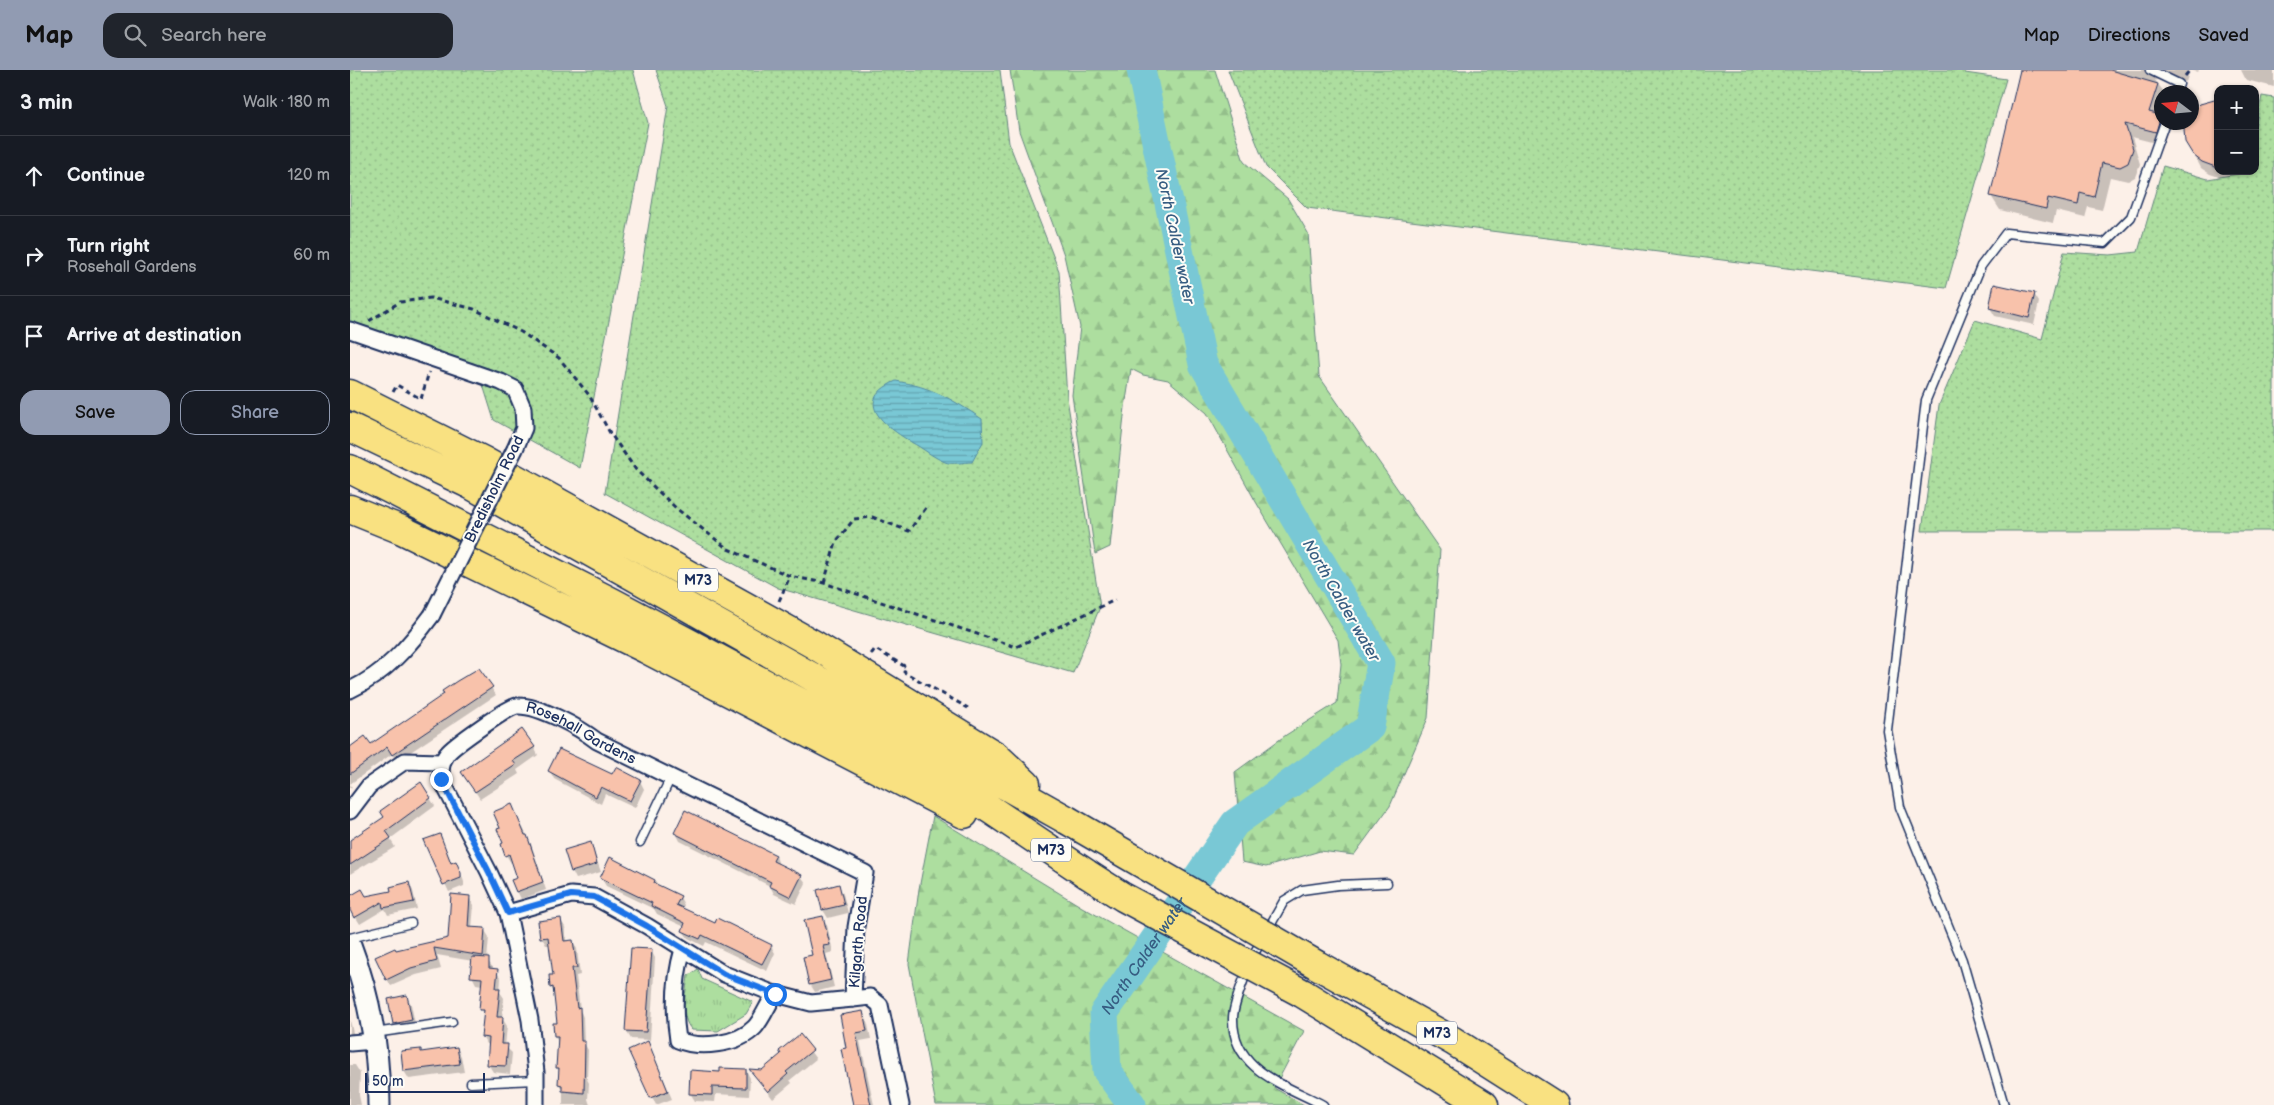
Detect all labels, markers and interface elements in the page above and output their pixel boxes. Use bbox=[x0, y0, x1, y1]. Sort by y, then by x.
search box bbox=[103, 13, 453, 58]
text: Map bbox=[25, 21, 73, 50]
icon: search bbox=[121, 21, 149, 49]
text: Search here bbox=[161, 24, 267, 47]
text: Map bbox=[2024, 25, 2060, 46]
text: Directions bbox=[2088, 25, 2170, 46]
text: Saved bbox=[2198, 25, 2249, 46]
north arrow bbox=[2154, 85, 2199, 130]
map controls bbox=[2214, 85, 2259, 175]
button: + bbox=[2214, 85, 2259, 130]
text: 3 min bbox=[20, 90, 73, 115]
text: Walk · 180 m bbox=[243, 93, 330, 112]
button: − bbox=[2214, 130, 2259, 175]
icon: ahead bbox=[20, 162, 48, 190]
text: Continue bbox=[67, 164, 145, 187]
text: 120 m bbox=[287, 166, 330, 185]
water label: North Calder water bbox=[1151, 167, 1198, 307]
text: Turn right bbox=[67, 235, 150, 258]
icon: right bbox=[20, 242, 48, 270]
text: 60 m bbox=[293, 246, 330, 265]
text: Rosehall Gardens bbox=[67, 258, 196, 277]
icon: arrive bbox=[20, 322, 48, 350]
text: Arrive at destination bbox=[67, 324, 242, 347]
button: Save bbox=[20, 390, 170, 435]
button: Share bbox=[180, 390, 330, 435]
street label: Bredisholm Road bbox=[460, 433, 529, 546]
water label: North Calder water bbox=[1298, 536, 1384, 666]
road number: M73 bbox=[678, 568, 718, 592]
street label: Rosehall Gardens bbox=[524, 698, 640, 769]
route end bbox=[430, 768, 453, 791]
road number: M73 bbox=[1031, 838, 1071, 862]
water label: North Calder water bbox=[1098, 893, 1192, 1019]
street label: Kilgarth Road bbox=[845, 895, 872, 989]
route start bbox=[764, 983, 787, 1006]
road number: M73 bbox=[1417, 1021, 1457, 1044]
scale bar bbox=[365, 1070, 485, 1093]
text: 50 m bbox=[372, 1073, 404, 1090]

